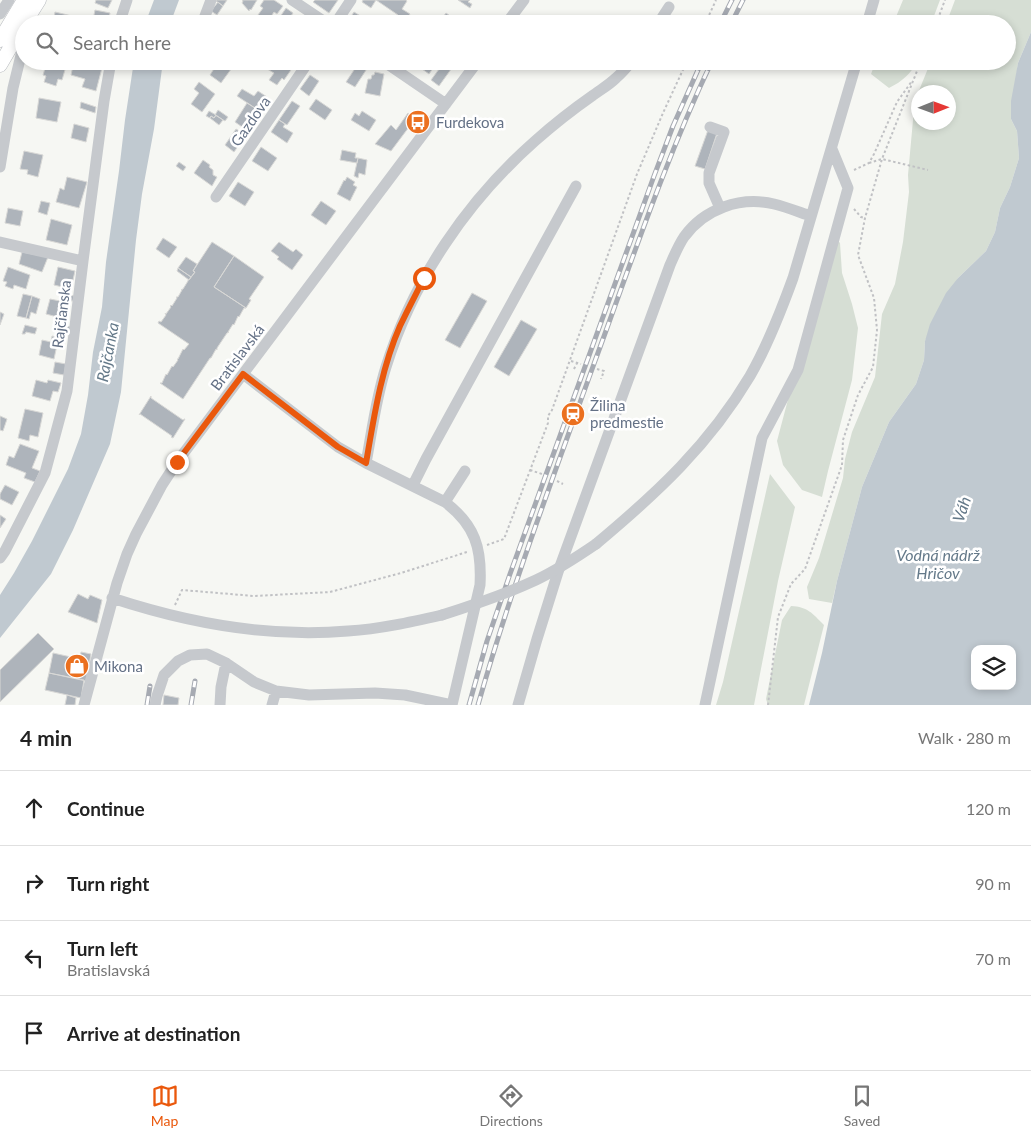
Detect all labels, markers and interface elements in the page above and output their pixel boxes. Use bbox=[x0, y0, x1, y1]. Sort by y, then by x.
search box bbox=[15, 15, 1016, 70]
icon: search bbox=[33, 29, 61, 57]
text: Search here bbox=[73, 31, 171, 54]
north arrow bbox=[911, 85, 956, 130]
street label: Gazdova bbox=[226, 93, 274, 149]
bus stop icon: Furdekova bbox=[405, 109, 431, 135]
place label: Furdekova bbox=[436, 113, 504, 131]
route start bbox=[413, 267, 436, 290]
street label: Rajčianska bbox=[48, 279, 74, 349]
street label: Bratislavská bbox=[206, 320, 268, 394]
water label: Rajčanka bbox=[92, 321, 122, 383]
place label: Žilina predmestie bbox=[590, 396, 664, 431]
station icon: Žilina predmestie bbox=[560, 401, 586, 427]
route end bbox=[166, 451, 189, 474]
water label: Váh bbox=[948, 494, 974, 524]
water label: Vodná nádrž Hričov bbox=[896, 545, 980, 582]
map controls bbox=[971, 645, 1016, 690]
button: layers bbox=[971, 645, 1016, 690]
shop icon: Mikona bbox=[64, 653, 90, 679]
place label: Mikona bbox=[94, 657, 143, 675]
text: 4 min bbox=[20, 725, 72, 750]
text: Walk · 280 m bbox=[918, 728, 1011, 747]
icon: ahead bbox=[20, 794, 48, 822]
text: Continue bbox=[67, 797, 145, 820]
text: 120 m bbox=[966, 799, 1011, 818]
icon: right bbox=[20, 869, 48, 897]
text: Turn right bbox=[67, 872, 149, 895]
text: 90 m bbox=[975, 874, 1011, 893]
text: Turn left bbox=[67, 937, 138, 960]
icon: left bbox=[20, 944, 48, 972]
text: 70 m bbox=[975, 949, 1011, 968]
text: Bratislavská bbox=[67, 960, 150, 979]
icon: arrive bbox=[20, 1019, 48, 1047]
text: Arrive at destination bbox=[67, 1022, 240, 1045]
tab: Map bbox=[151, 1082, 179, 1129]
tab: Directions bbox=[480, 1082, 543, 1129]
tab: Saved bbox=[844, 1082, 880, 1129]

